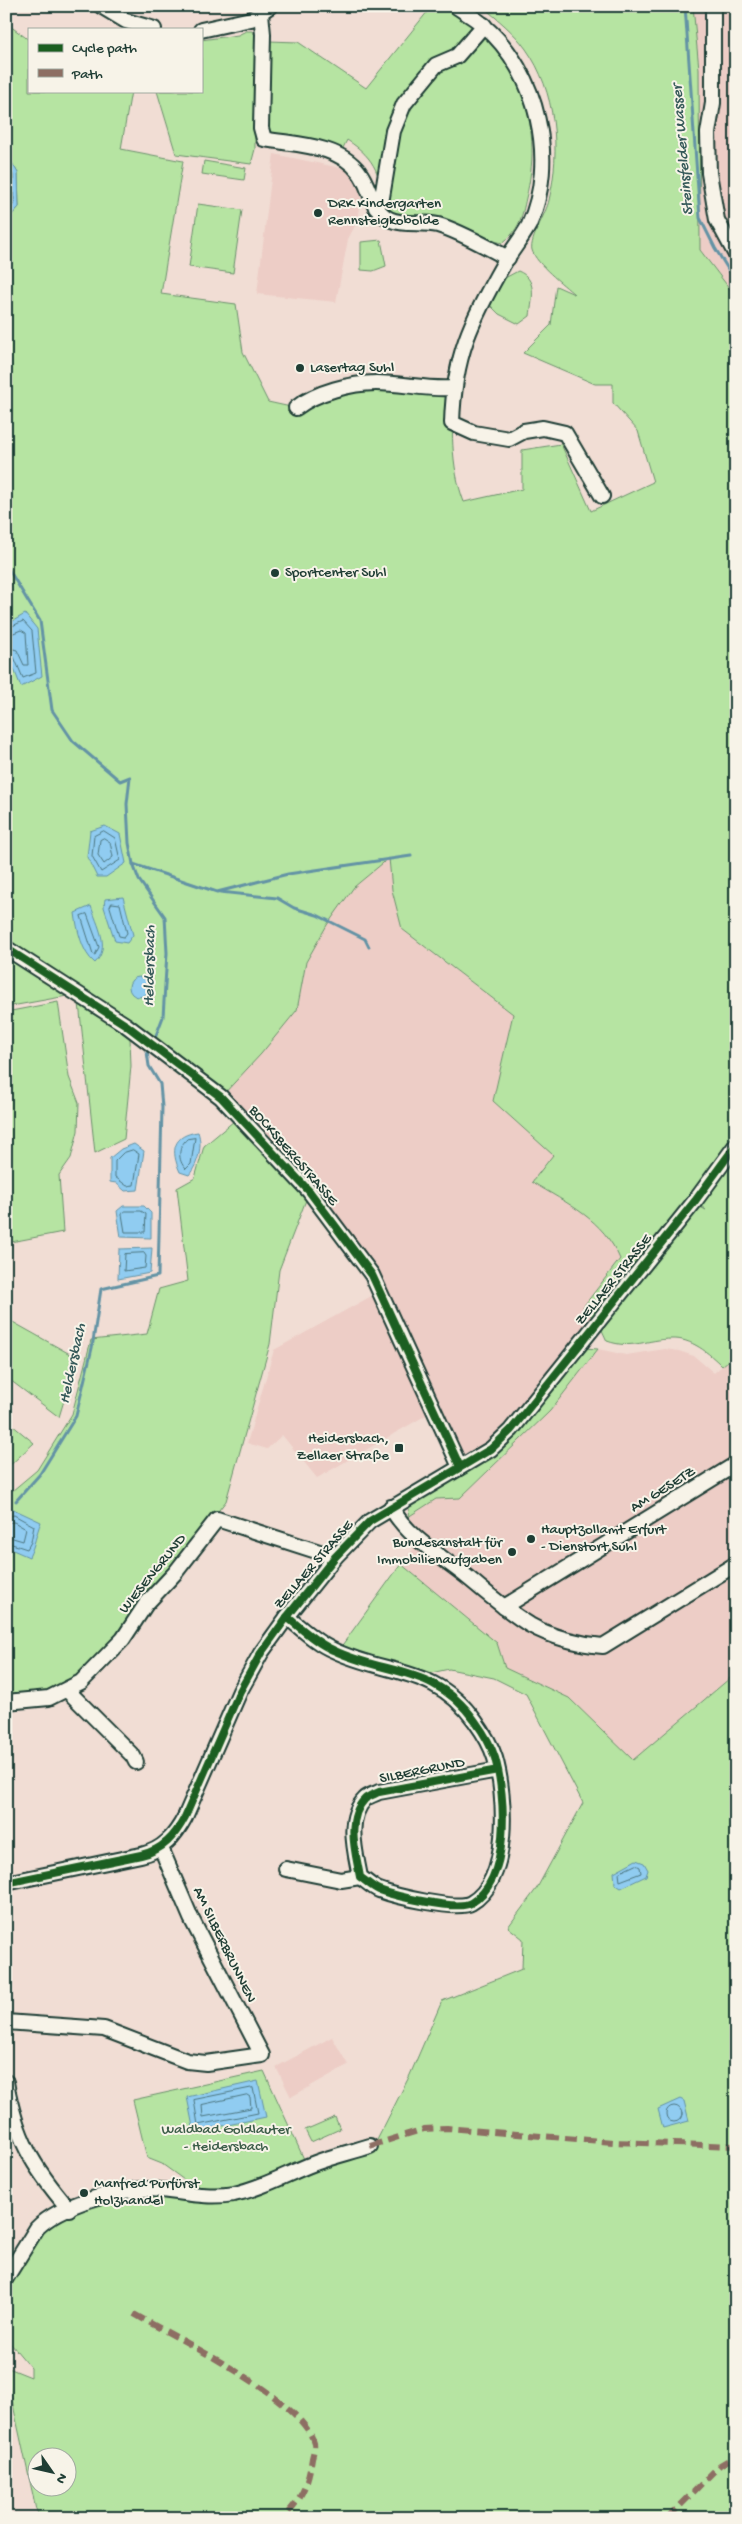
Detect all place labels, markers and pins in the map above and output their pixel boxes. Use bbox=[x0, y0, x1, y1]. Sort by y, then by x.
place label: DRK Kindergarten Rennsteigkobolde bbox=[327, 195, 441, 230]
marker: DRK Kindergarten Rennsteigkobolde bbox=[312, 207, 324, 219]
place label: Lasertag Suhl bbox=[310, 359, 394, 377]
marker: Lasertag Suhl bbox=[294, 362, 306, 374]
place label: Sportcenter Suhl bbox=[285, 564, 387, 582]
marker: Sportcenter Suhl bbox=[269, 567, 281, 579]
place label: Heidersbach, Zellaer Straße bbox=[296, 1430, 389, 1465]
marker: Heidersbach, Zellaer Straße bbox=[393, 1442, 405, 1454]
place label: Hauptzollamt Erfurt - Dienstort Suhl bbox=[541, 1521, 668, 1556]
marker: Hauptzollamt Erfurt - Dienstort Suhl bbox=[525, 1533, 537, 1545]
place label: Bundesanstalt für Immobilienaufgaben bbox=[377, 1534, 504, 1569]
marker: Bundesanstalt für Immobilienaufgaben bbox=[506, 1546, 518, 1558]
place label: Manfred Purfürst Holzhandel bbox=[94, 2175, 201, 2210]
marker: Manfred Purfürst Holzhandel bbox=[78, 2187, 90, 2199]

